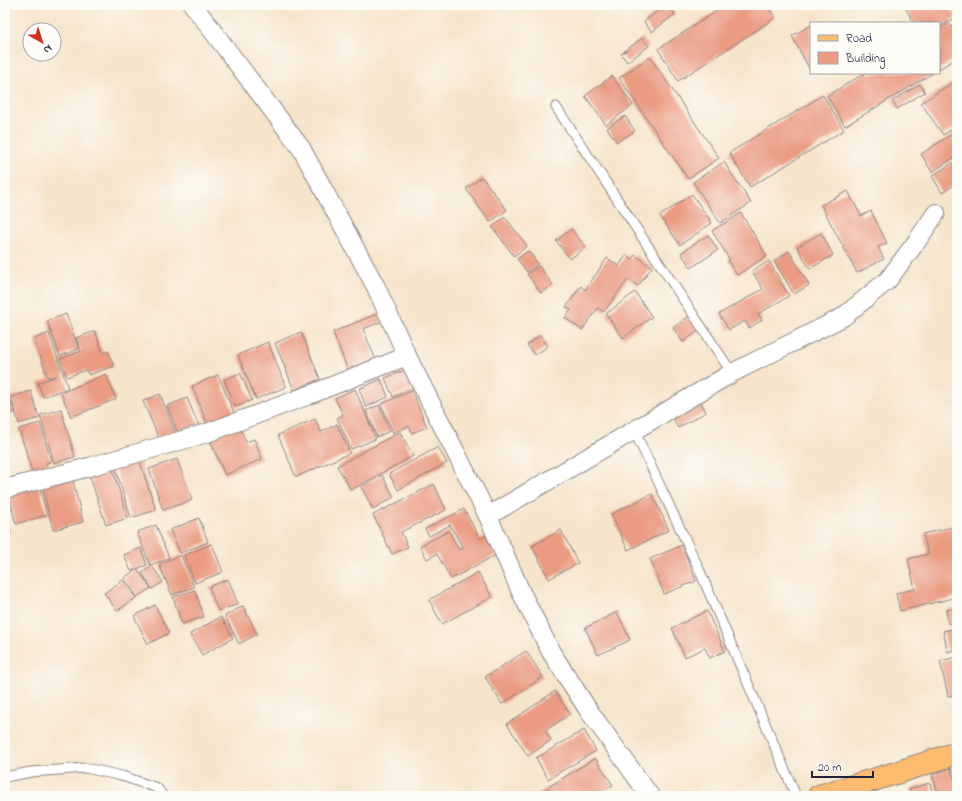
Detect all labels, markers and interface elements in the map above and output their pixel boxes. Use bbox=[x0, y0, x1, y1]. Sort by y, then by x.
north arrow bbox=[22, 22, 62, 62]
legend bbox=[810, 22, 940, 74]
text: Road bbox=[846, 30, 872, 48]
text: N bbox=[40, 40, 56, 58]
text: Building bbox=[845, 50, 885, 69]
scale bar bbox=[812, 753, 873, 779]
text: 20 m bbox=[818, 759, 841, 777]

